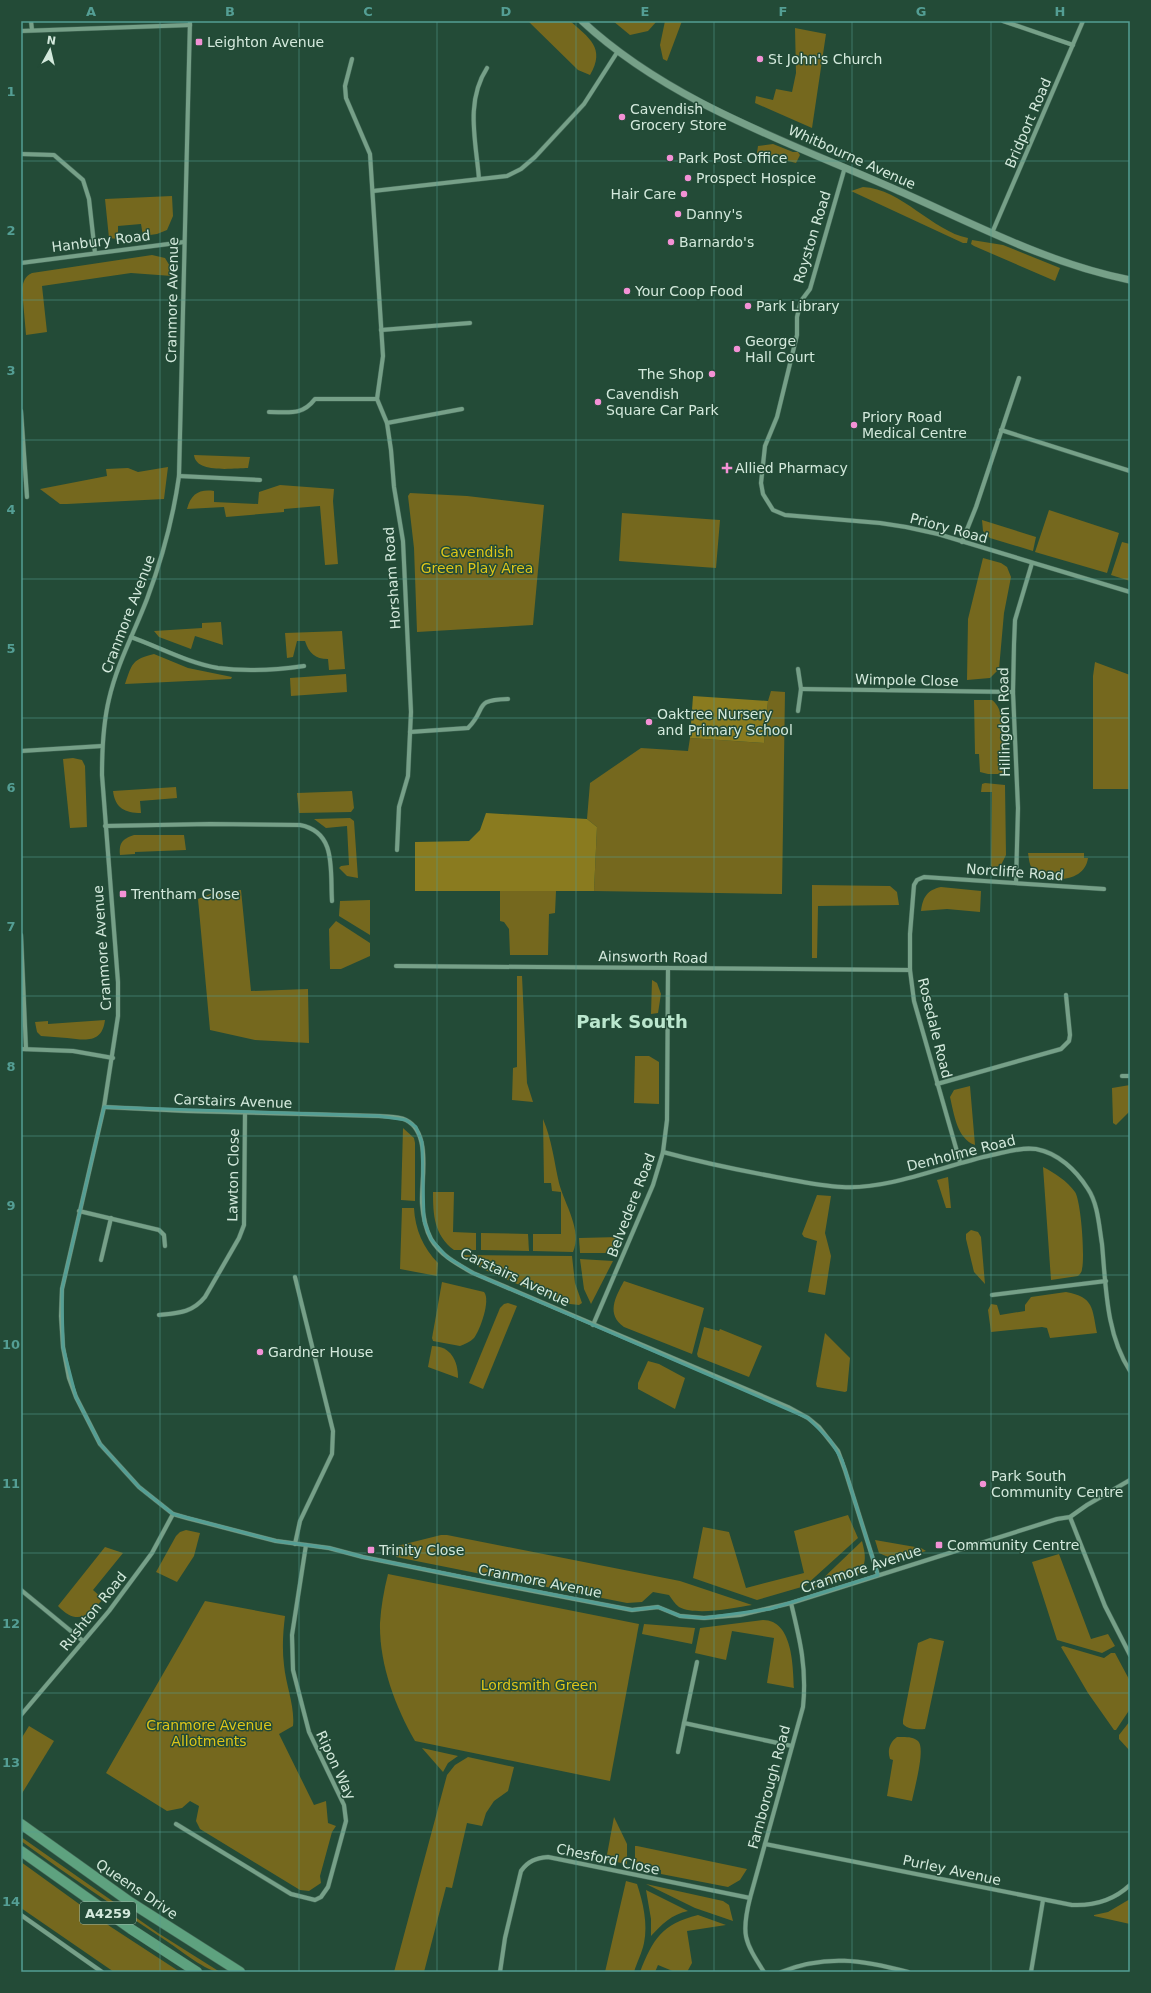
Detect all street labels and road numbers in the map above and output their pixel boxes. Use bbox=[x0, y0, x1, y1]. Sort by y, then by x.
street label: Bridport Road bbox=[1002, 75, 1054, 171]
street label: Whitbourne Avenue bbox=[786, 122, 918, 192]
street label: Royston Road bbox=[790, 189, 834, 285]
street label: Hanbury Road bbox=[51, 227, 151, 255]
street label: Cranmore Avenue bbox=[163, 237, 181, 363]
street label: Priory Road bbox=[908, 510, 990, 546]
street label: Horsham Road bbox=[380, 526, 404, 630]
street label: Cranmore Avenue bbox=[98, 552, 158, 676]
street label: Hillingdon Road bbox=[995, 667, 1013, 777]
street label: Wimpole Close bbox=[855, 671, 959, 689]
street label: Norcliffe Road bbox=[966, 861, 1064, 883]
street label: Cranmore Avenue bbox=[90, 885, 114, 1011]
street label: Ainsworth Road bbox=[598, 948, 708, 966]
street label: Rosedale Road bbox=[915, 976, 955, 1080]
street label: Carstairs Avenue bbox=[173, 1091, 293, 1111]
street label: Lawton Close bbox=[224, 1128, 242, 1222]
street label: Denholme Road bbox=[905, 1132, 1017, 1174]
street label: Belvedere Road bbox=[604, 1151, 658, 1259]
street label: Carstairs Avenue bbox=[458, 1245, 572, 1309]
street label: Cranmore Avenue bbox=[799, 1542, 923, 1596]
street label: Cranmore Avenue bbox=[477, 1561, 603, 1601]
street label: Rushton Road bbox=[56, 1568, 130, 1654]
street label: Farnborough Road bbox=[745, 1723, 793, 1851]
street label: Ripon Way bbox=[313, 1728, 359, 1802]
street label: Chesford Close bbox=[555, 1840, 661, 1878]
street label: Purley Avenue bbox=[901, 1852, 1003, 1888]
street label: Queens Drive bbox=[93, 1856, 181, 1922]
road number: A4259 bbox=[80, 1902, 136, 1924]

